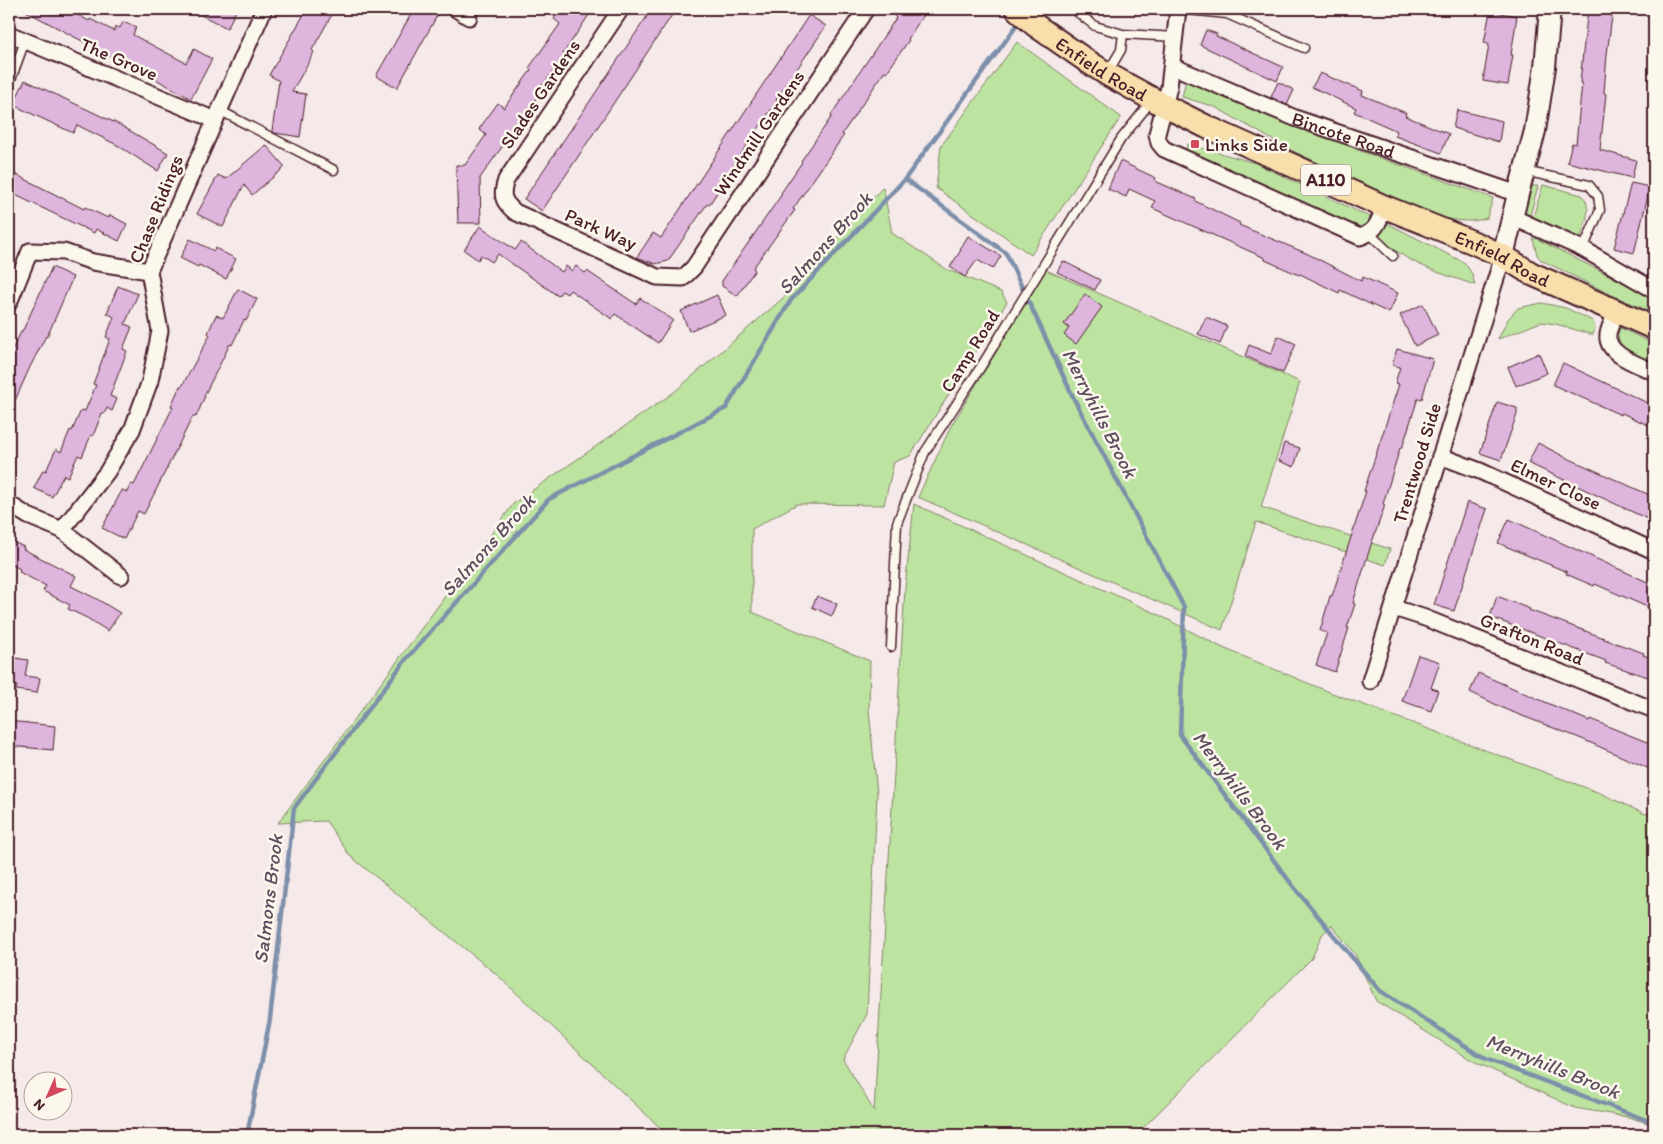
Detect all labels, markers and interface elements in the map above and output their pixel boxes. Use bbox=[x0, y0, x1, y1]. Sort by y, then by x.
street label: Enfield Road bbox=[1051, 31, 1152, 106]
street label: The Grove bbox=[77, 32, 161, 86]
street label: Slades Gardens bbox=[495, 35, 585, 153]
street label: Windmill Gardens bbox=[708, 66, 810, 200]
street label: Bincote Road bbox=[1289, 106, 1399, 163]
place label: Links Side bbox=[1205, 133, 1288, 156]
marker: Links Side bbox=[1189, 138, 1201, 150]
street label: Chase Ridings bbox=[124, 151, 188, 267]
road number: A110 bbox=[1301, 164, 1351, 196]
water label: Salmons Brook bbox=[773, 186, 878, 299]
street label: Park Way bbox=[562, 203, 641, 255]
street label: Enfield Road bbox=[1452, 225, 1554, 292]
street label: Camp Road bbox=[936, 305, 1005, 397]
water label: Merryhills Brook bbox=[1057, 344, 1144, 483]
street label: Trentwood Side bbox=[1388, 400, 1446, 526]
street label: Elmer Close bbox=[1507, 453, 1605, 515]
water label: Salmons Brook bbox=[436, 488, 541, 601]
street label: Grafton Road bbox=[1477, 608, 1588, 671]
water label: Merryhills Brook bbox=[1188, 726, 1293, 855]
water label: Salmons Brook bbox=[248, 832, 288, 965]
water label: Merryhills Brook bbox=[1483, 1028, 1625, 1104]
north arrow bbox=[22, 1072, 72, 1122]
text: N bbox=[30, 1095, 49, 1114]

